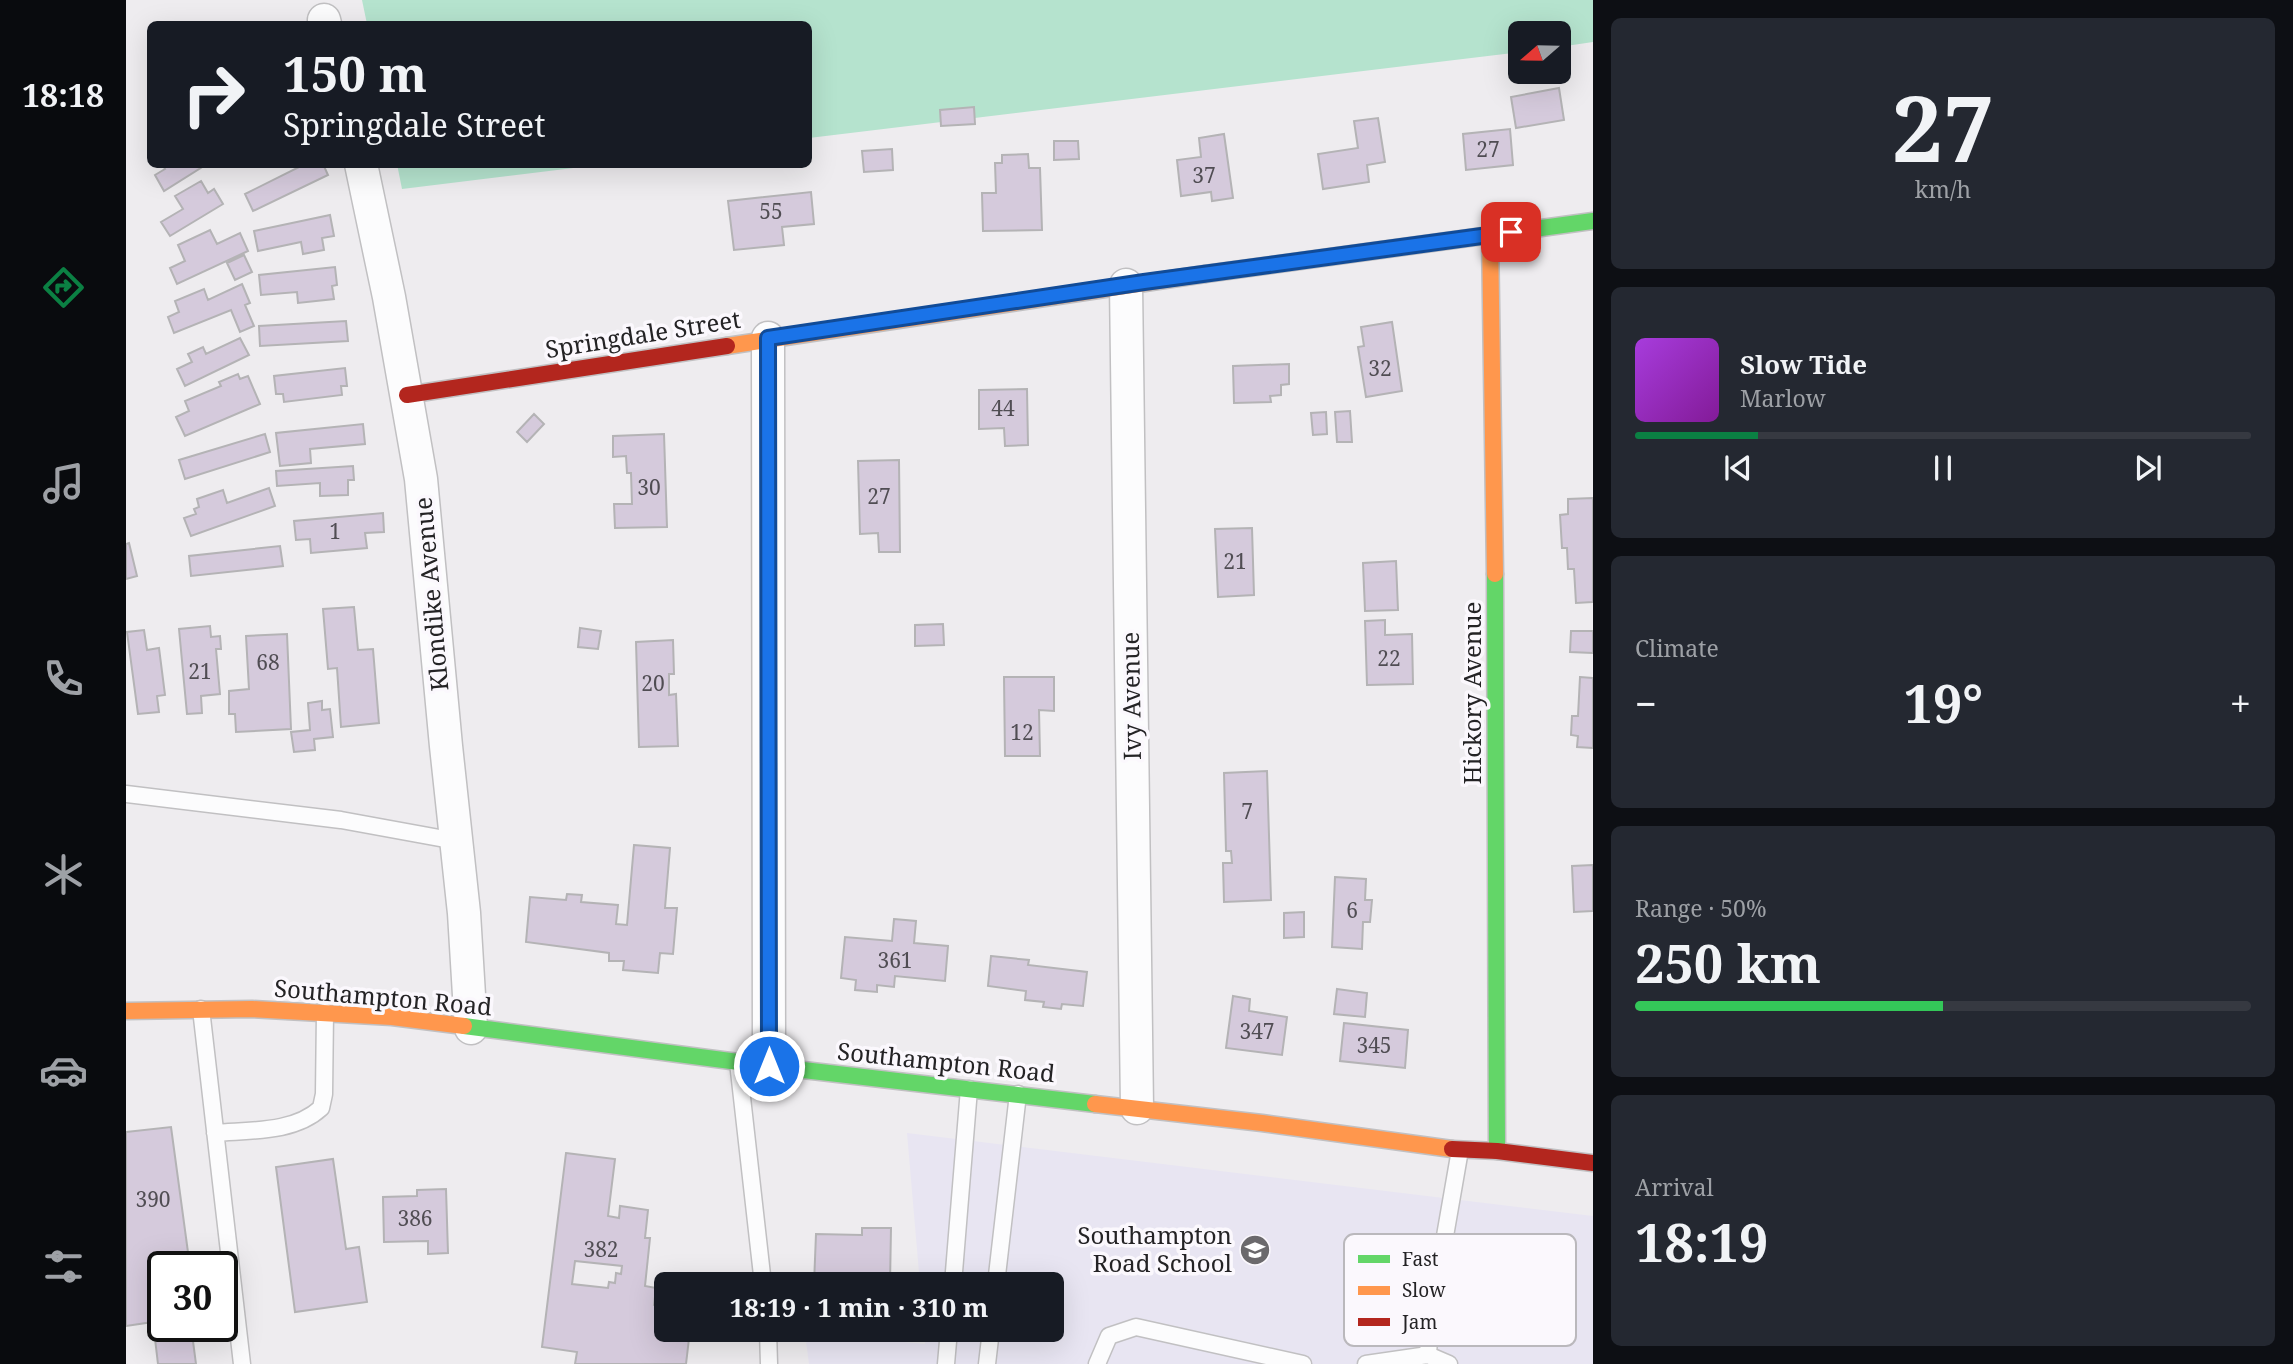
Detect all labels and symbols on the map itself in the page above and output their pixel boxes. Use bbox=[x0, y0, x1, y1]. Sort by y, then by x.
north arrow bbox=[1508, 21, 1572, 84]
house number: 27 bbox=[1476, 135, 1500, 163]
house number: 37 bbox=[1192, 161, 1216, 189]
house number: 55 bbox=[759, 197, 783, 225]
pin bbox=[1481, 202, 1541, 262]
street label: Springdale Street bbox=[543, 302, 743, 365]
house number: 32 bbox=[1368, 354, 1392, 382]
house number: 44 bbox=[991, 394, 1015, 422]
house number: 30 bbox=[637, 473, 661, 501]
house number: 27 bbox=[867, 482, 891, 510]
street label: Klondike Avenue bbox=[406, 496, 455, 692]
house number: 1 bbox=[329, 517, 341, 545]
house number: 21 bbox=[1223, 547, 1247, 575]
street label: Hickory Avenue bbox=[1455, 602, 1488, 784]
street label: Ivy Avenue bbox=[1113, 632, 1148, 760]
house number: 22 bbox=[1377, 644, 1401, 672]
house number: 68 bbox=[256, 648, 280, 676]
house number: 21 bbox=[188, 657, 212, 685]
house number: 20 bbox=[641, 669, 665, 697]
house number: 12 bbox=[1010, 718, 1034, 746]
house number: 7 bbox=[1241, 797, 1253, 825]
house number: 6 bbox=[1346, 896, 1358, 924]
house number: 361 bbox=[877, 946, 913, 974]
street label: Southampton Road bbox=[273, 971, 494, 1022]
house number: 347 bbox=[1239, 1017, 1275, 1045]
position arrow bbox=[732, 1029, 806, 1103]
house number: 345 bbox=[1356, 1031, 1392, 1059]
street label: Southampton Road bbox=[836, 1034, 1057, 1089]
house number: 390 bbox=[135, 1185, 171, 1213]
house number: 386 bbox=[397, 1204, 433, 1232]
place label: Southampton Road School bbox=[1077, 1218, 1233, 1279]
school or university icon: Southampton Road School bbox=[1238, 1233, 1272, 1267]
legend bbox=[1344, 1234, 1576, 1346]
house number: 382 bbox=[583, 1235, 619, 1263]
text: Fast bbox=[1402, 1246, 1439, 1272]
speed limit sign: 30 bbox=[147, 1251, 238, 1342]
text: Slow bbox=[1402, 1277, 1446, 1303]
text: Jam bbox=[1401, 1309, 1437, 1335]

